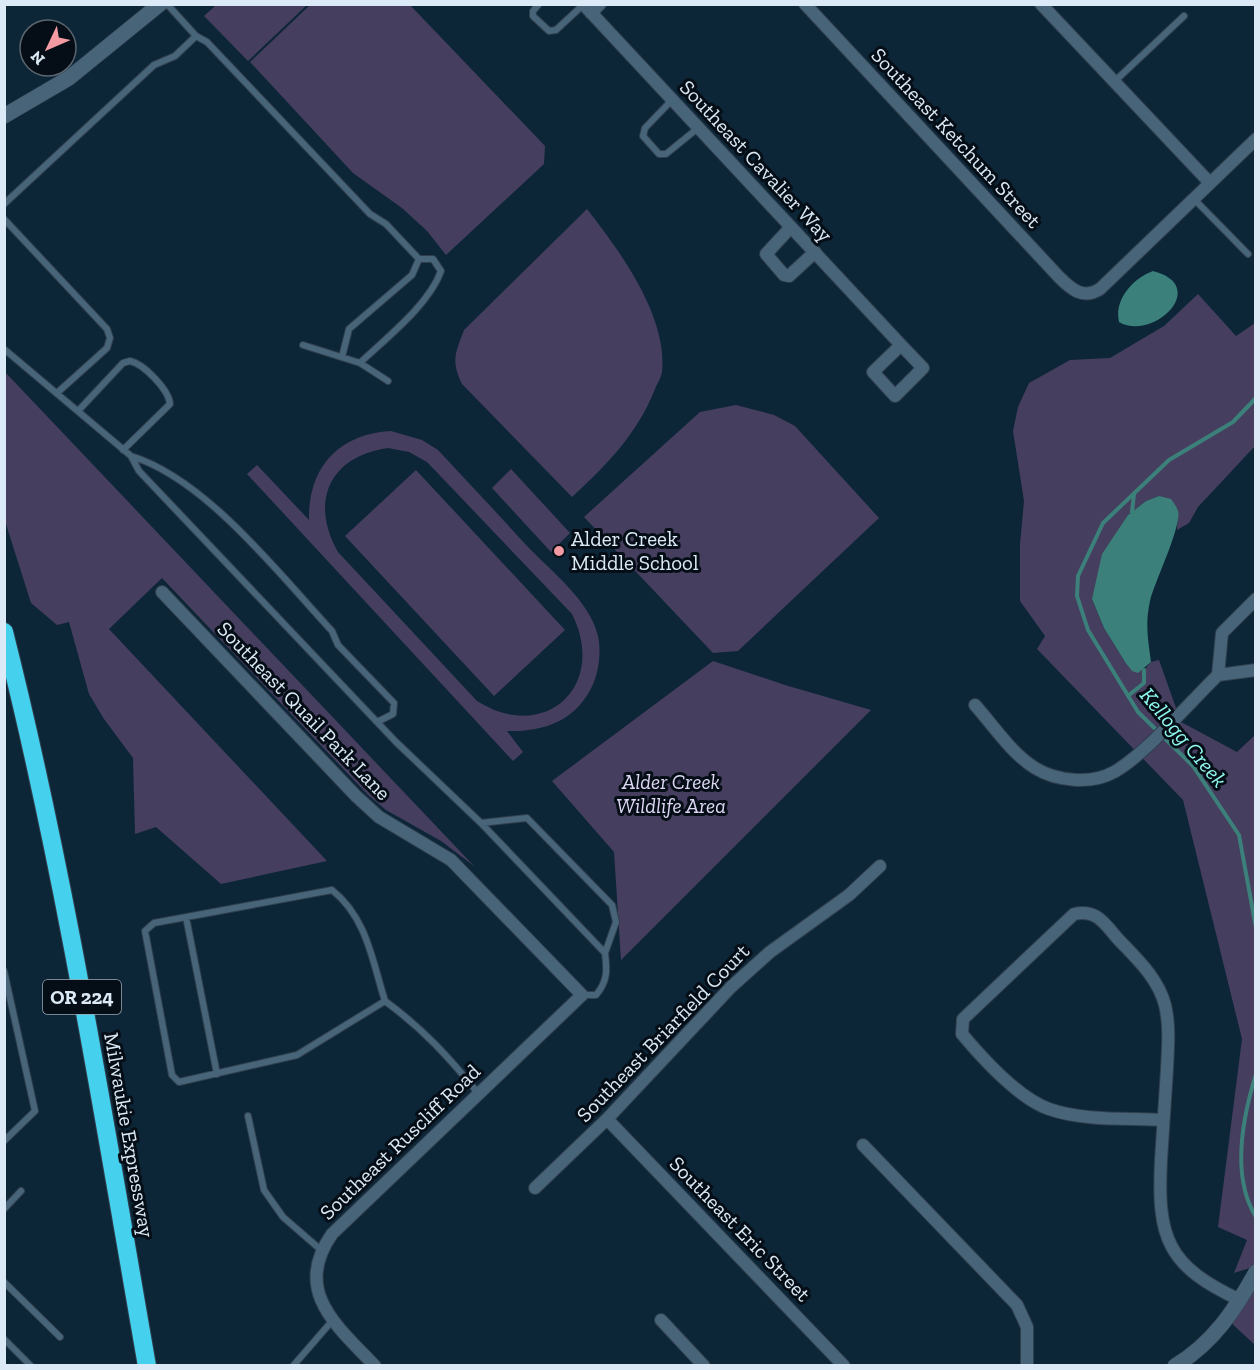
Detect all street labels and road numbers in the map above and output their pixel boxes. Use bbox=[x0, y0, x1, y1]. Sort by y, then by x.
street label: Southeast Ketchum Street bbox=[866, 42, 1047, 233]
street label: Southeast Cavalier Way bbox=[675, 75, 838, 247]
street label: Southeast Quail Park Lane bbox=[212, 616, 396, 805]
street label: Southeast Briarfield Court bbox=[571, 938, 754, 1127]
road number: OR 224 bbox=[43, 980, 121, 1014]
street label: Milwaukie Expressway bbox=[99, 1031, 160, 1240]
street label: Southeast Ruscliff Road bbox=[314, 1058, 485, 1225]
street label: Southeast Eric Street bbox=[665, 1151, 816, 1307]

